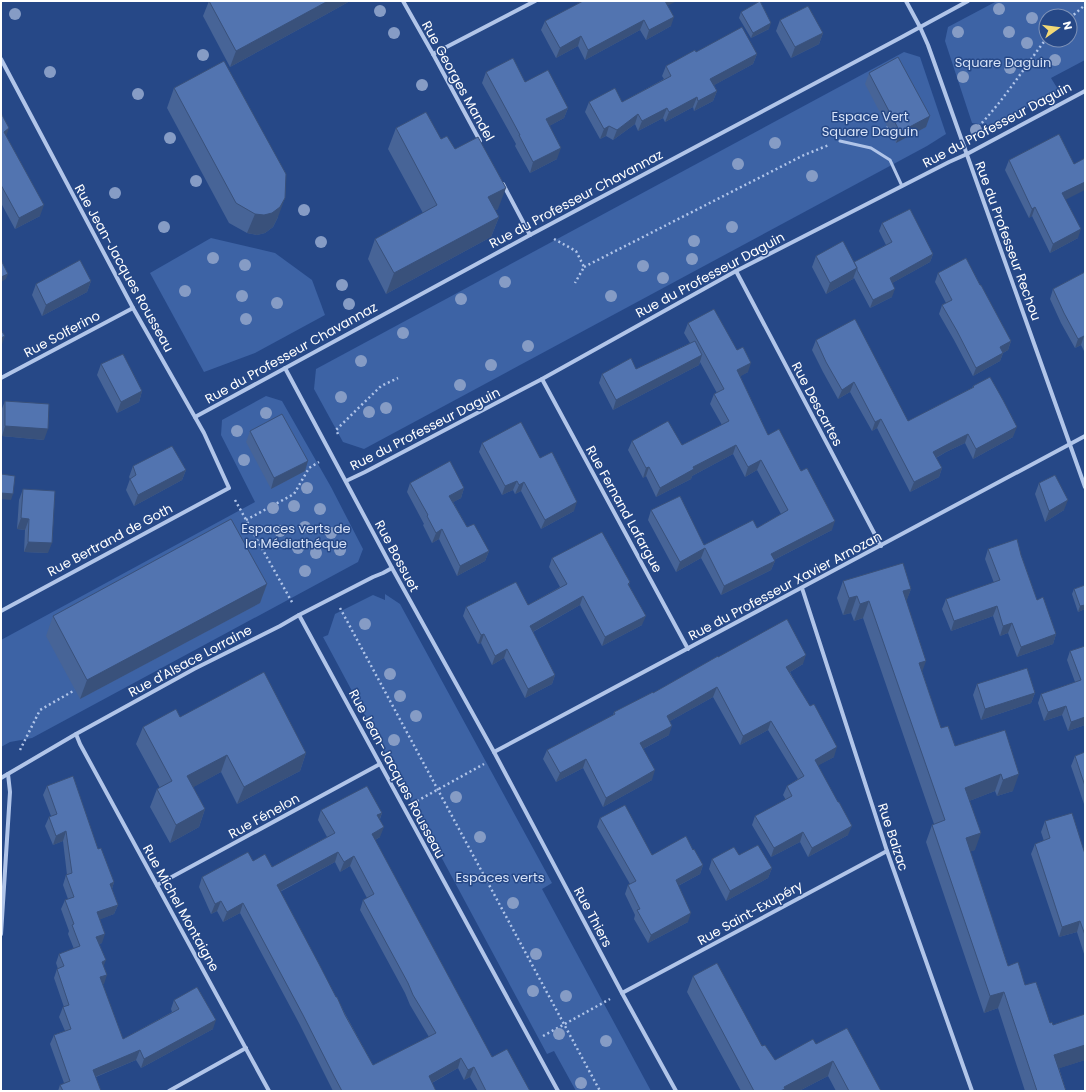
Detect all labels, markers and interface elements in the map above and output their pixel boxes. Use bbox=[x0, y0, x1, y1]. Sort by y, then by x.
north arrow bbox=[1038, 8, 1078, 48]
street label: Rue Georges Mandel bbox=[417, 18, 499, 144]
text: N bbox=[1059, 20, 1076, 32]
park label: Square Daguin bbox=[955, 53, 1051, 72]
street label: Rue du Professeur Daguin bbox=[919, 78, 1075, 172]
park label: Espace Vert Square Daguin bbox=[822, 107, 918, 141]
street label: Rue du Professeur Chavannaz bbox=[486, 145, 666, 253]
street label: Rue du Professeur Rechou bbox=[970, 159, 1046, 323]
street label: Rue Jean-Jacques Rousseau bbox=[70, 181, 178, 355]
street label: Rue du Professeur Daguin bbox=[632, 228, 788, 322]
street label: Rue du Professeur Chavannaz bbox=[201, 298, 381, 408]
street label: Rue Solferino bbox=[20, 306, 104, 362]
street label: Rue Descartes bbox=[787, 359, 847, 450]
street label: Rue du Professeur Daguin bbox=[347, 383, 503, 475]
street label: Rue Fernand Lafargue bbox=[581, 442, 667, 576]
street label: Rue Bertrand de Goth bbox=[44, 499, 176, 581]
street label: Rue Bossuet bbox=[370, 517, 424, 595]
park label: Espaces verts de la Médiathéque bbox=[241, 519, 351, 553]
street label: Rue du Professeur Xavier Arnozan bbox=[685, 527, 885, 645]
street label: Rue d'Alsace Lorraine bbox=[125, 620, 255, 702]
street label: Rue Jean-Jacques Rousseau bbox=[344, 686, 450, 862]
street label: Rue Fénelon bbox=[225, 789, 303, 843]
street label: Rue Balzac bbox=[873, 801, 913, 873]
street label: Rue Michel Montaigne bbox=[138, 841, 224, 975]
park label: Espaces verts bbox=[456, 868, 545, 887]
street label: Rue Saint-Exupéry bbox=[694, 876, 807, 950]
street label: Rue Thiers bbox=[569, 883, 617, 951]

